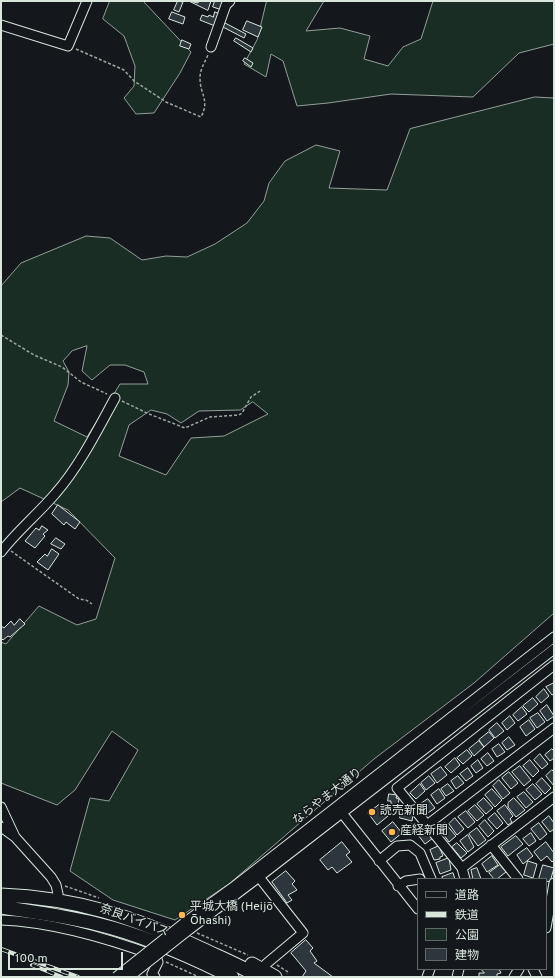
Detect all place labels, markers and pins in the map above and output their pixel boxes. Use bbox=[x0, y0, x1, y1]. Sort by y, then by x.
place label: 読売新聞 bbox=[380, 805, 428, 819]
marker: 読売新聞 bbox=[367, 807, 377, 817]
place label: 産経新聞 bbox=[400, 825, 448, 839]
marker: 産経新聞 bbox=[387, 827, 397, 837]
place label: 平城大橋 (Heijō Ōhashi) bbox=[190, 901, 273, 929]
marker: 平城大橋 (Heijō Ōhashi) bbox=[177, 910, 187, 920]

